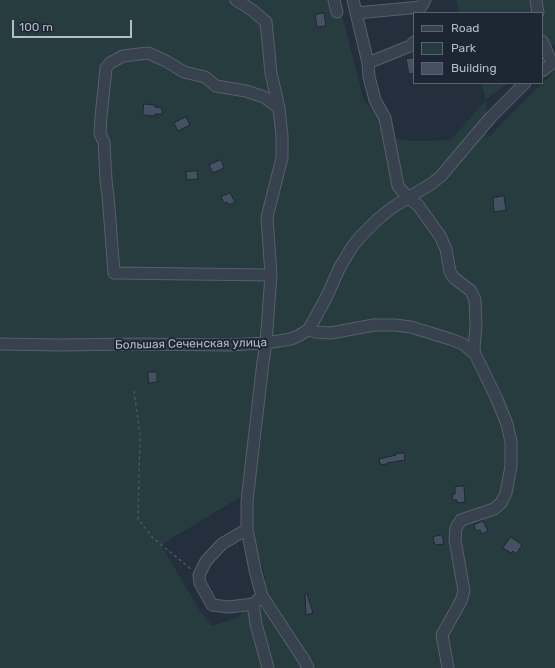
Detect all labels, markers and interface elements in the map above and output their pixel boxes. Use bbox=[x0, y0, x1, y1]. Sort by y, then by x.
scale bar bbox=[14, 12, 134, 38]
legend bbox=[413, 12, 543, 84]
text: 100 m bbox=[19, 20, 53, 34]
text: Road bbox=[451, 21, 479, 35]
text: Park bbox=[451, 41, 476, 55]
text: Building bbox=[451, 61, 497, 75]
street label: Большая Сеченская улица bbox=[115, 335, 267, 353]

